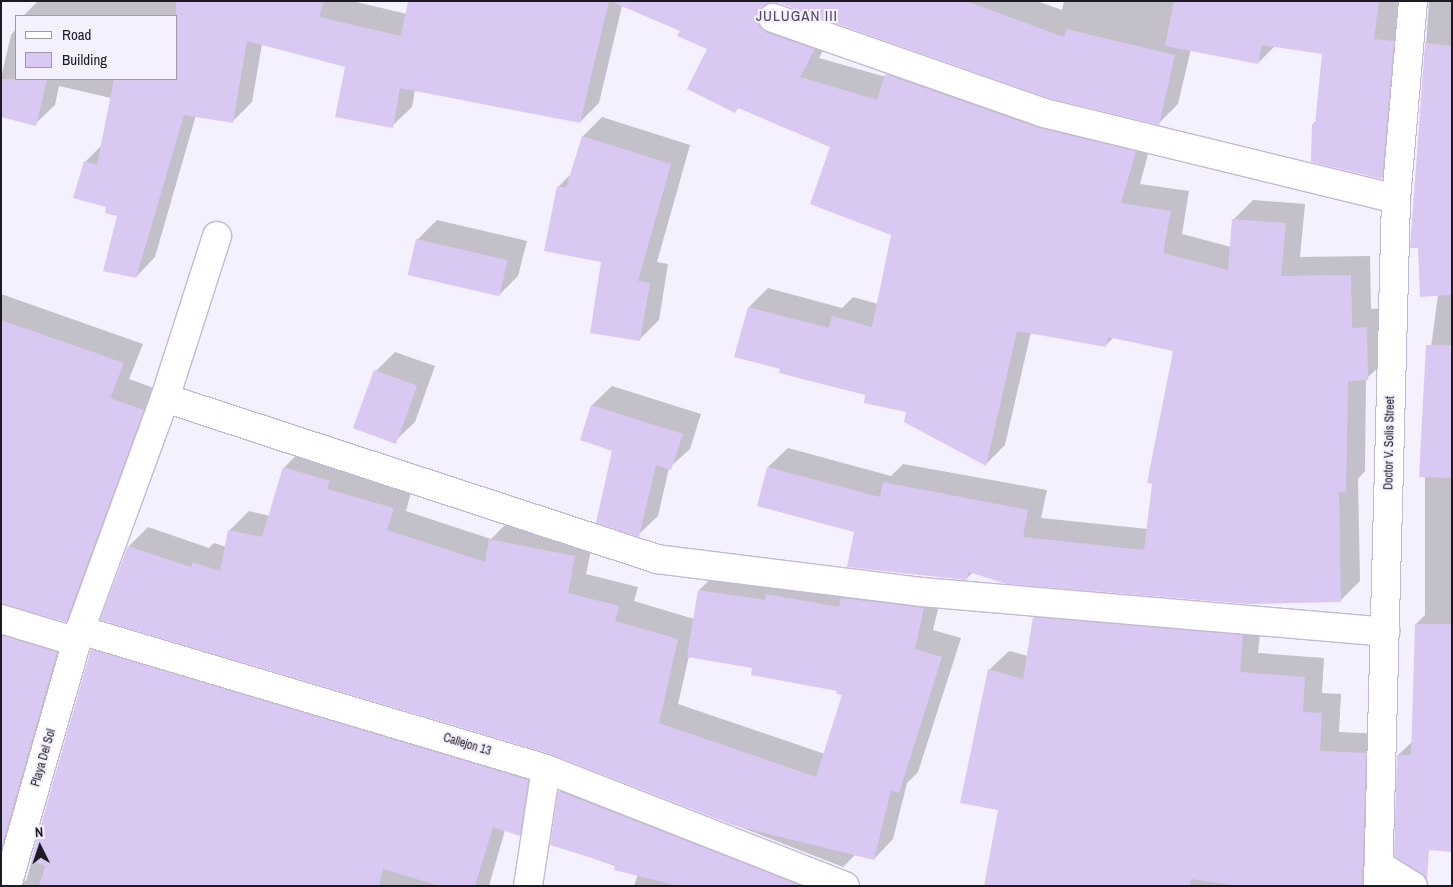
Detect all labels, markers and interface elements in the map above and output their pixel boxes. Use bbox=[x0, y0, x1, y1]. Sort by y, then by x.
district label: JULUGAN III bbox=[755, 7, 839, 25]
legend bbox=[15, 15, 178, 80]
text: Road bbox=[62, 24, 91, 45]
text: Building bbox=[62, 49, 107, 70]
street label: Doctor V. Solis Street bbox=[1382, 396, 1398, 490]
street label: Playa Del Sol bbox=[29, 728, 59, 788]
street label: Callejon 13 bbox=[441, 731, 493, 759]
north arrow bbox=[15, 822, 65, 872]
text: N bbox=[34, 823, 44, 841]

